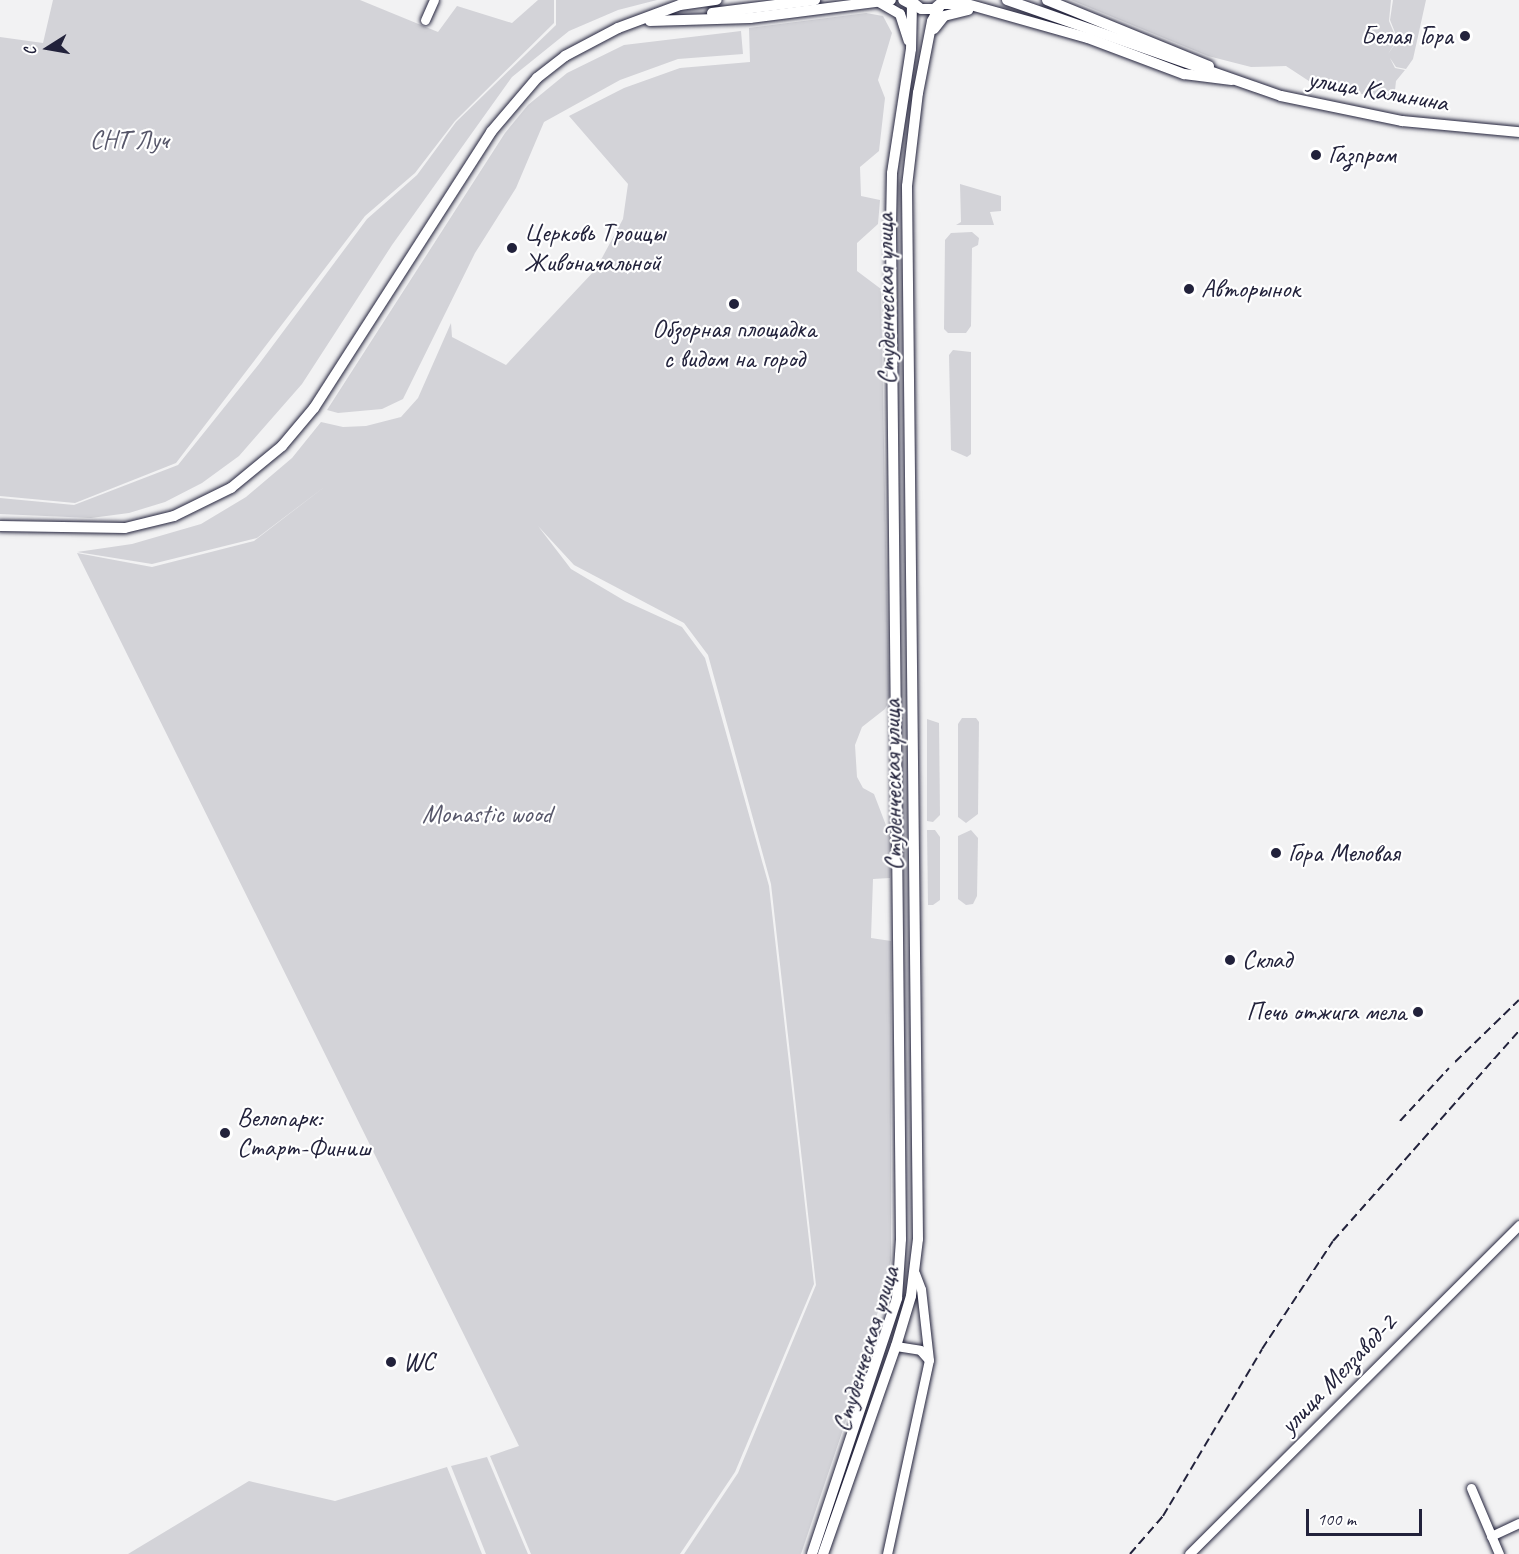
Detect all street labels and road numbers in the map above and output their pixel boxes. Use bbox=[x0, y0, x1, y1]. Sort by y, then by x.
street label: улица Калинина bbox=[1305, 63, 1451, 119]
street label: Студенческая улица bbox=[869, 212, 903, 386]
street label: Студенческая улица bbox=[876, 698, 910, 872]
street label: Студенческая улица bbox=[826, 1262, 906, 1436]
street label: улица Мелзавод-2 bbox=[1272, 1307, 1404, 1441]

